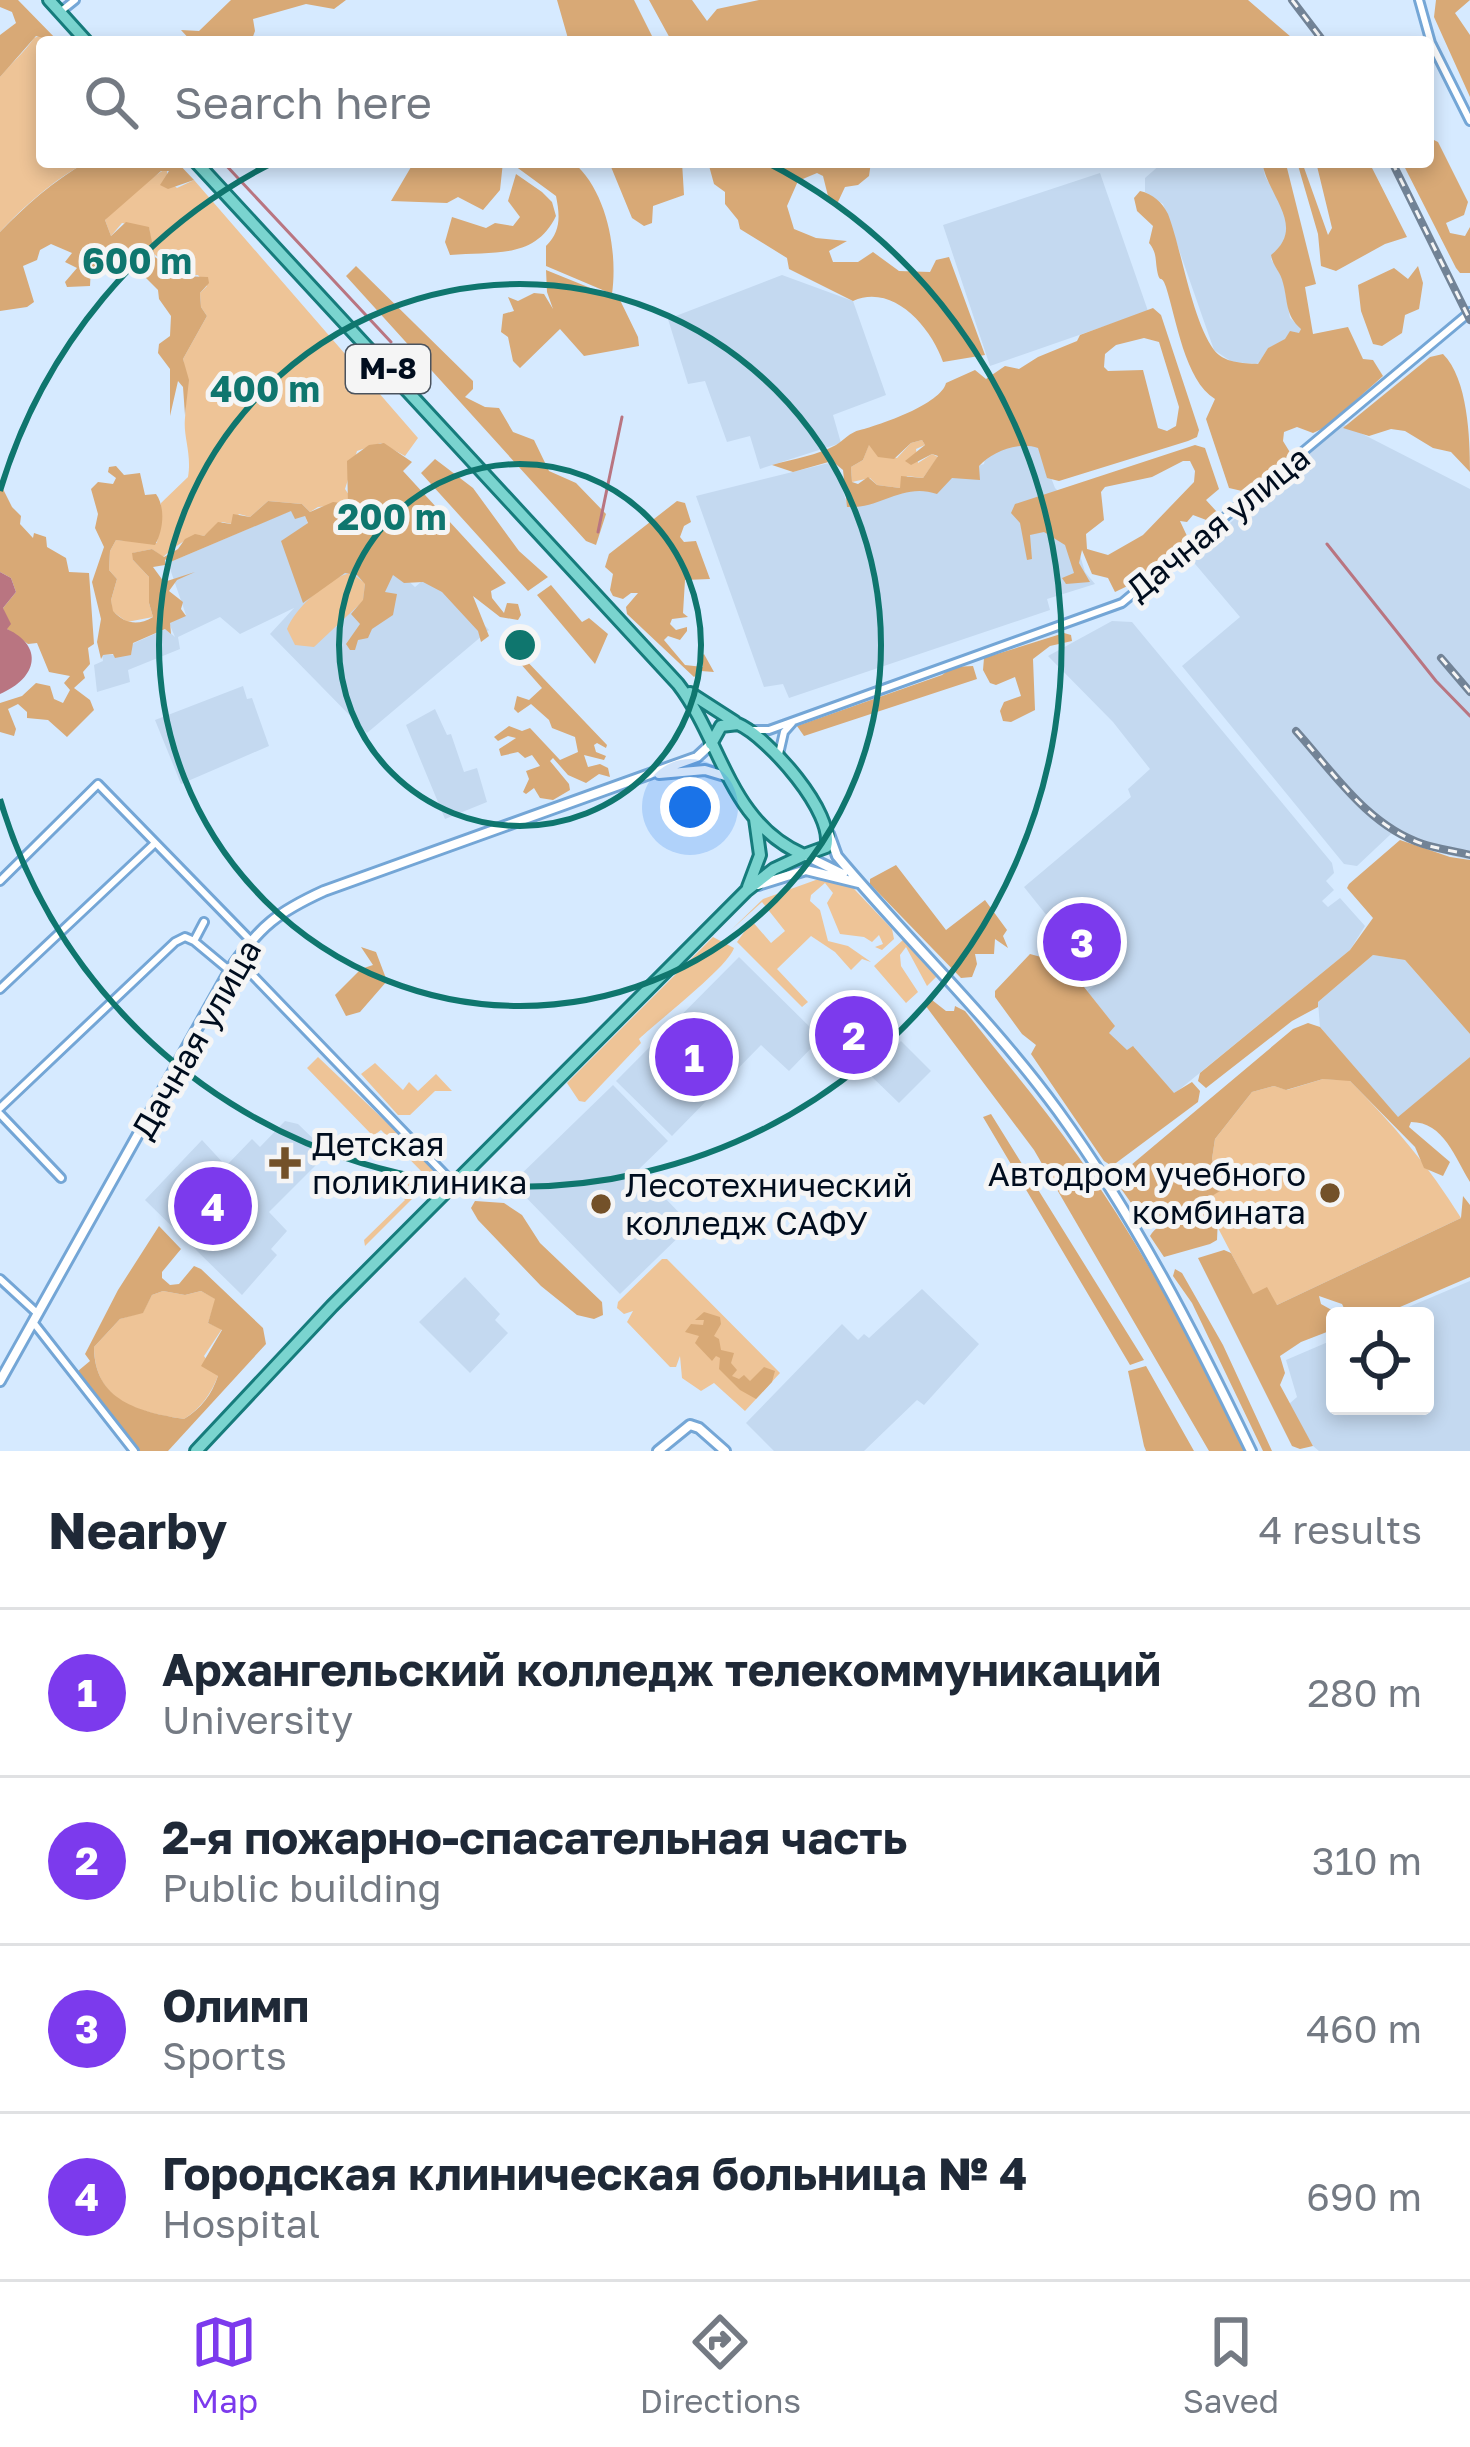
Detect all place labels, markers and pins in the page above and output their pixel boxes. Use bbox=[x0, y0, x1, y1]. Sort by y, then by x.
centre of rings bbox=[499, 624, 541, 666]
pin: 3 bbox=[1043, 897, 1121, 987]
pin: 2 bbox=[815, 990, 893, 1080]
pin: 1 bbox=[655, 1012, 733, 1102]
place label: Детская поликлиника bbox=[312, 1124, 527, 1201]
marker: Детская поликлиника bbox=[269, 1147, 301, 1179]
place label: Автодром учебного комбината bbox=[988, 1154, 1306, 1231]
pin: 4 bbox=[174, 1161, 252, 1251]
place label: Лесотехнический колледж САФУ bbox=[625, 1165, 913, 1242]
marker: Автодром учебного комбината bbox=[1317, 1180, 1343, 1206]
marker: Лесотехнический колледж САФУ bbox=[588, 1191, 614, 1217]

